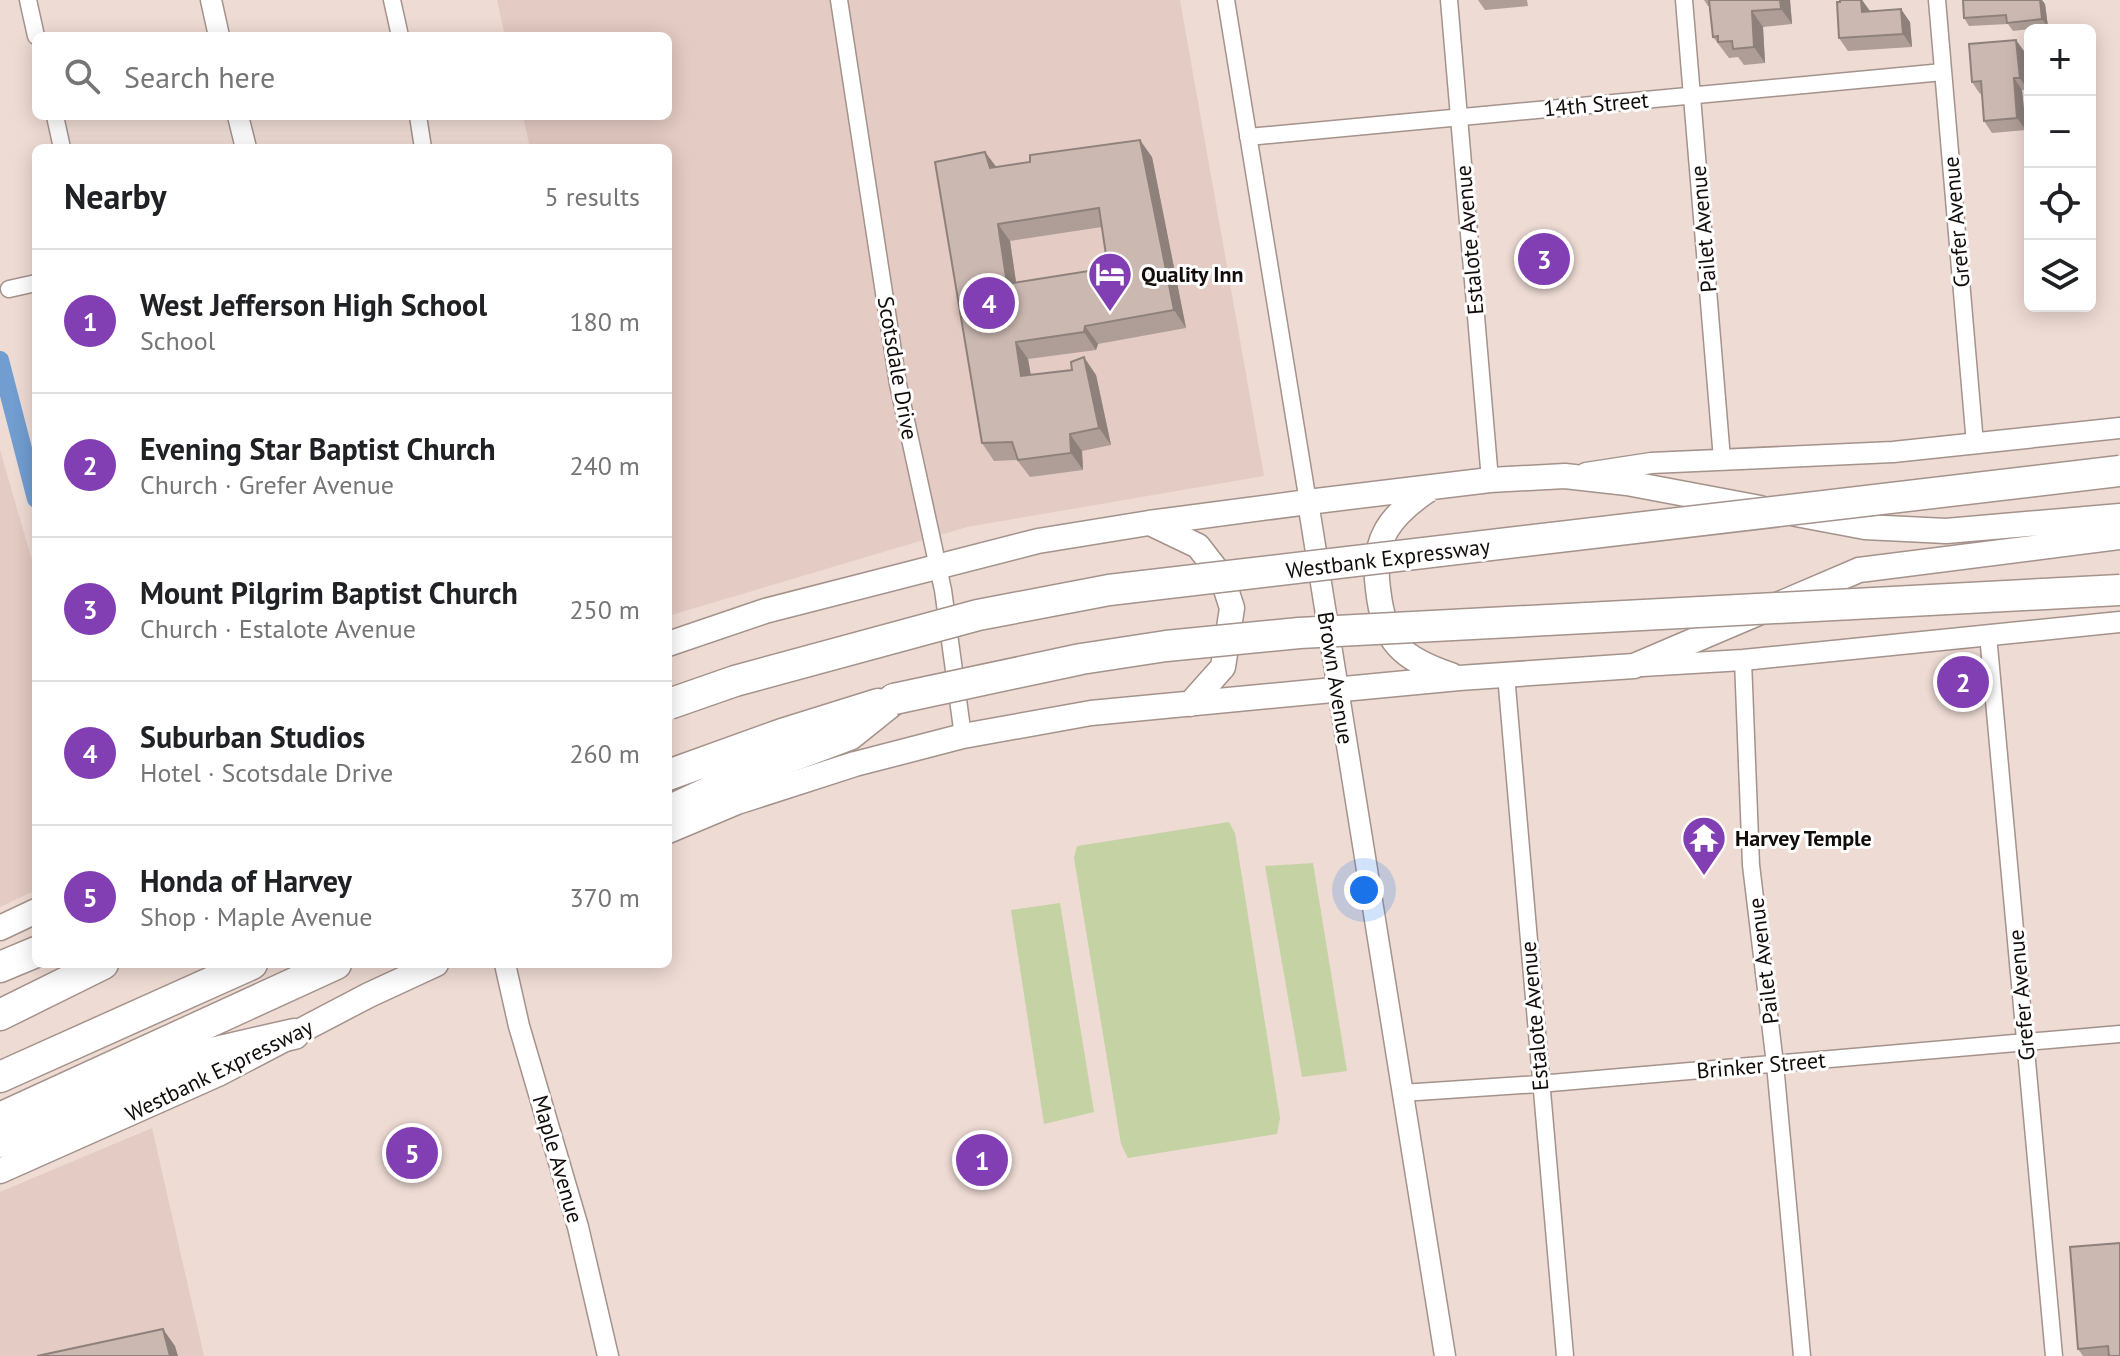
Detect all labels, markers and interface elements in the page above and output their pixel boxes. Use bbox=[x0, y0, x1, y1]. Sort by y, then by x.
map controls bbox=[2024, 24, 2096, 312]
button: + bbox=[2024, 24, 2096, 96]
search box bbox=[32, 32, 672, 120]
icon: search bbox=[60, 54, 104, 98]
text: Search here bbox=[124, 57, 275, 96]
street label: 14th Street bbox=[1542, 85, 1650, 123]
button: − bbox=[2024, 96, 2096, 168]
street label: Grefer Avenue bbox=[1936, 155, 1976, 289]
street label: Estalote Avenue bbox=[1449, 164, 1489, 316]
street label: Pailet Avenue bbox=[1684, 164, 1722, 294]
button: locate bbox=[2024, 168, 2096, 240]
text: Nearby bbox=[64, 174, 166, 218]
text: 5 results bbox=[545, 180, 640, 213]
pin: 3 bbox=[1518, 229, 1570, 289]
button: layers bbox=[2024, 240, 2096, 312]
hotel icon: Quality Inn bbox=[1086, 250, 1134, 313]
place label: Quality Inn bbox=[1141, 260, 1244, 288]
pin: 4 bbox=[963, 273, 1015, 333]
text: West Jefferson High School bbox=[140, 285, 487, 324]
street label: Scotsdale Drive bbox=[872, 294, 924, 442]
text: 1 bbox=[83, 305, 97, 338]
text: 180 m bbox=[569, 305, 640, 338]
text: School bbox=[140, 324, 215, 357]
text: Evening Star Baptist Church bbox=[140, 429, 496, 468]
text: 2 bbox=[83, 449, 97, 482]
text: 240 m bbox=[569, 449, 640, 482]
text: Church · Grefer Avenue bbox=[140, 468, 394, 501]
street label: Westbank Expressway bbox=[1284, 532, 1492, 584]
text: Mount Pilgrim Baptist Church bbox=[140, 573, 518, 612]
text: 3 bbox=[83, 593, 97, 626]
text: 250 m bbox=[569, 593, 640, 626]
street label: Brown Avenue bbox=[1312, 610, 1360, 746]
text: Church · Estalote Avenue bbox=[140, 612, 416, 645]
pin: 2 bbox=[1937, 652, 1989, 712]
text: Suburban Studios bbox=[140, 717, 365, 756]
text: 4 bbox=[83, 737, 97, 770]
text: 260 m bbox=[569, 737, 640, 770]
text: Hotel · Scotsdale Drive bbox=[140, 756, 393, 789]
temple icon: Harvey Temple bbox=[1680, 814, 1728, 877]
place label: Harvey Temple bbox=[1735, 824, 1872, 852]
text: Honda of Harvey bbox=[140, 861, 352, 900]
your location bbox=[1344, 870, 1384, 910]
text: 5 bbox=[83, 881, 97, 914]
text: 370 m bbox=[569, 881, 640, 914]
street label: Pailet Avenue bbox=[1741, 896, 1785, 1026]
text: Shop · Maple Avenue bbox=[140, 900, 373, 933]
street label: Grefer Avenue bbox=[2001, 928, 2041, 1062]
street label: Estalote Avenue bbox=[1514, 940, 1554, 1092]
street label: Westbank Expressway bbox=[121, 1012, 318, 1128]
street label: Brinker Street bbox=[1695, 1045, 1827, 1085]
street label: Maple Avenue bbox=[526, 1092, 590, 1226]
pin: 5 bbox=[386, 1123, 438, 1183]
pin: 1 bbox=[956, 1130, 1008, 1190]

